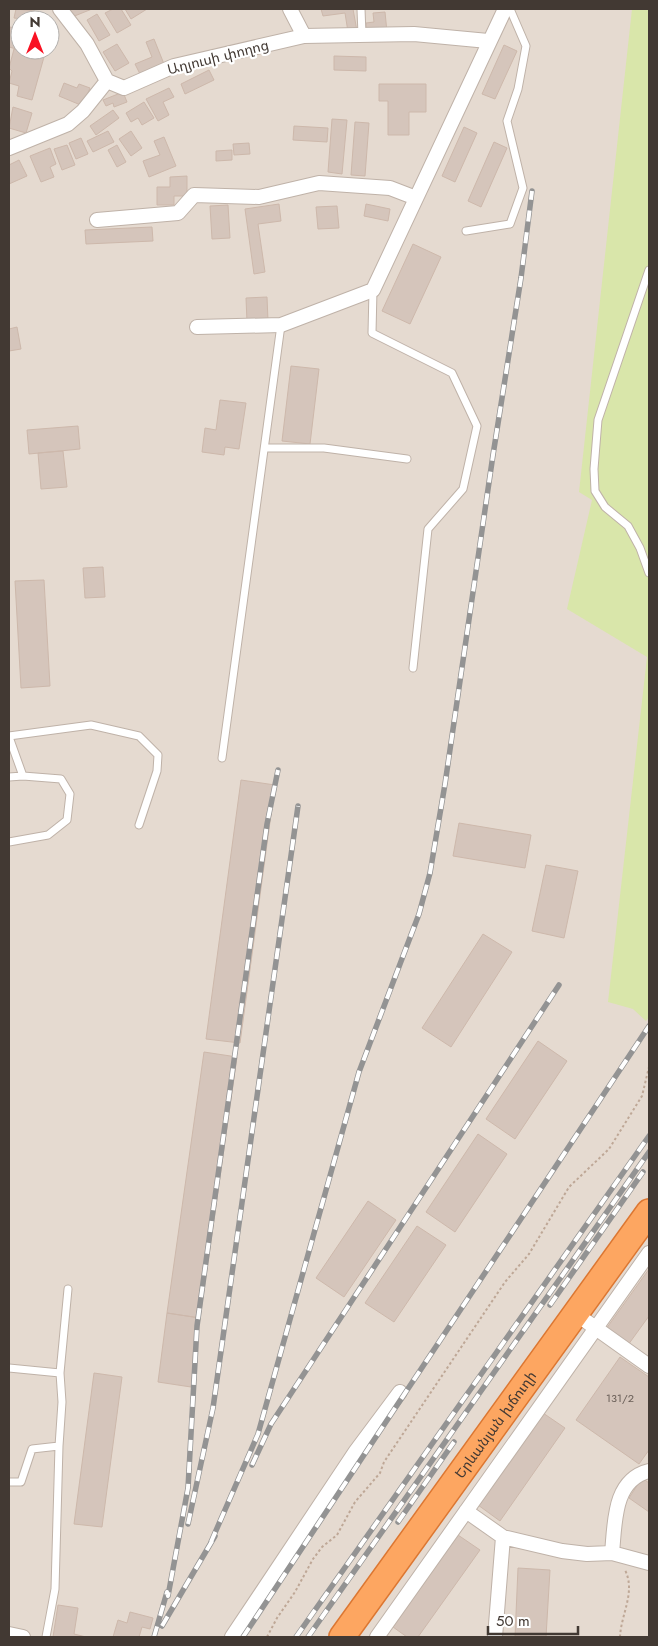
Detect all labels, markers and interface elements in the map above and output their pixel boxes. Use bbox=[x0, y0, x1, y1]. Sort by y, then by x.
north arrow bbox=[10, 10, 60, 60]
text: N bbox=[29, 12, 41, 32]
street label: Աղյուսի փողոց bbox=[165, 35, 271, 79]
street label: Երևանյան խճուղի bbox=[450, 1367, 541, 1482]
house number: 131/2 bbox=[606, 1390, 634, 1406]
scale bar bbox=[488, 1604, 578, 1636]
text: 50 m bbox=[496, 1610, 530, 1632]

